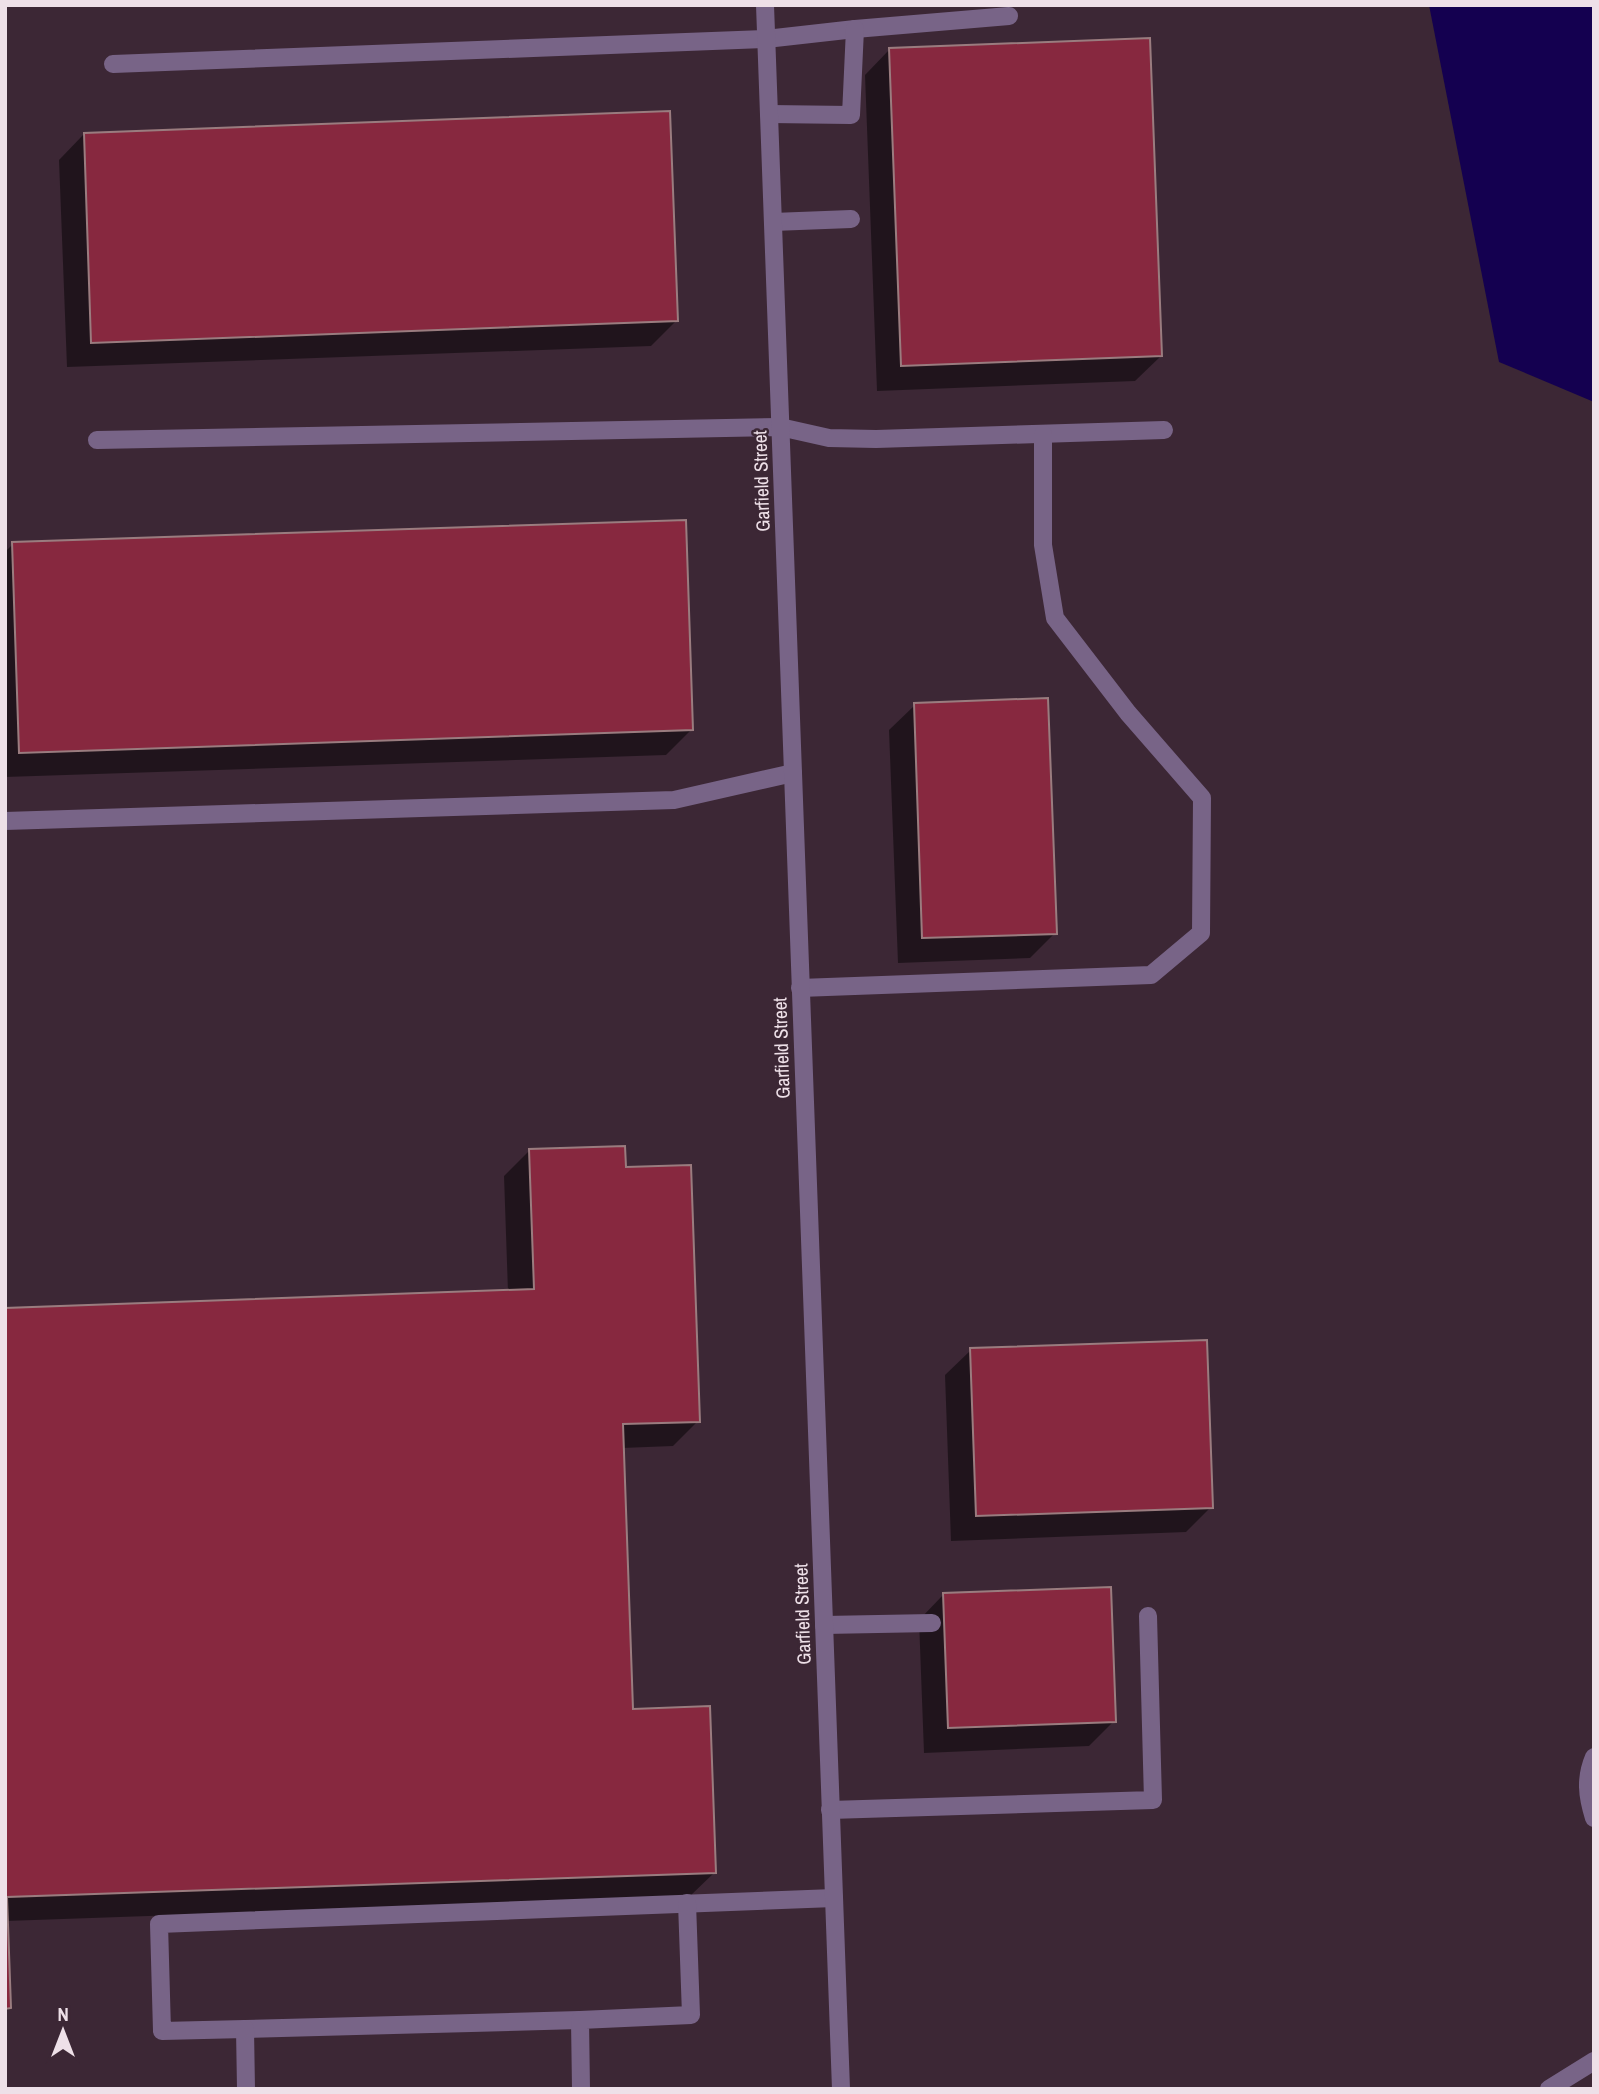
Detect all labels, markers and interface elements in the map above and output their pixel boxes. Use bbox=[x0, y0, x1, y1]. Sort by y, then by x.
street label: Garfield Street bbox=[746, 429, 776, 532]
street label: Garfield Street bbox=[766, 996, 796, 1099]
street label: Garfield Street bbox=[787, 1562, 817, 1665]
north arrow bbox=[28, 1996, 98, 2066]
text: N bbox=[57, 2001, 69, 2027]

